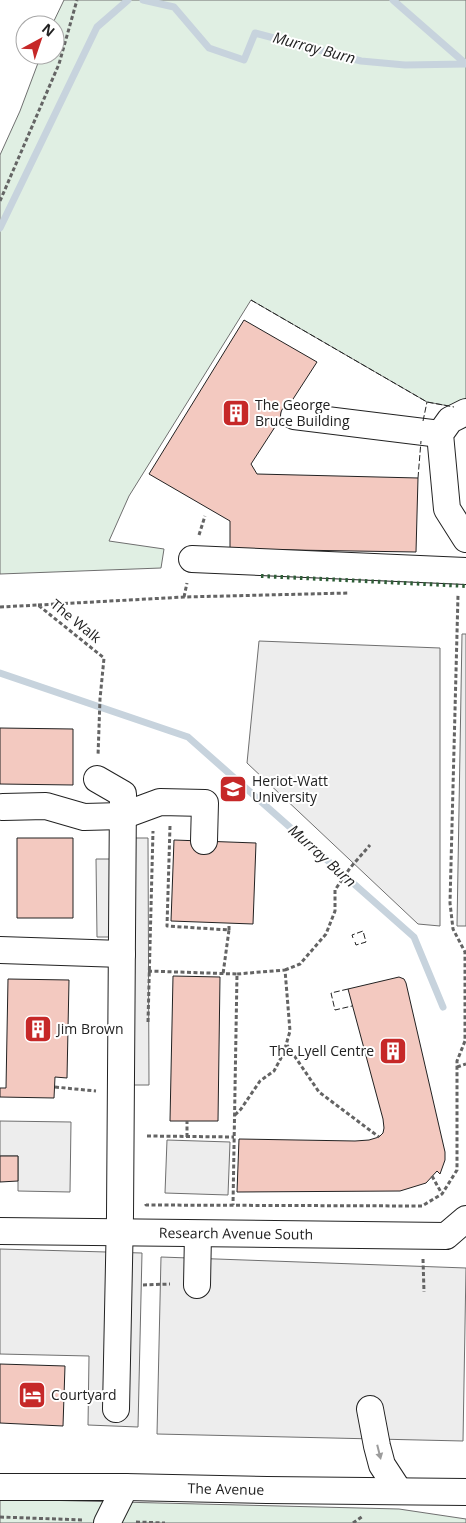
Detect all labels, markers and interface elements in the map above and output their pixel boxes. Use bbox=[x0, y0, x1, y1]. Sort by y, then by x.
north arrow bbox=[15, 15, 65, 65]
text: N bbox=[38, 19, 59, 41]
water label: Murray Burn bbox=[271, 26, 358, 68]
place label: The George Bruce Building bbox=[255, 395, 350, 430]
building icon: The George Bruce Building bbox=[221, 398, 251, 428]
street label: The Walk bbox=[47, 595, 106, 647]
place label: Heriot-Watt University bbox=[252, 771, 328, 806]
school or university icon: Heriot-Watt University bbox=[218, 774, 248, 804]
water label: Murray Burn bbox=[285, 820, 361, 891]
building icon: Jim Brown bbox=[23, 1014, 53, 1044]
place label: Jim Brown bbox=[55, 1019, 124, 1038]
building icon: The Lyell Centre bbox=[378, 1036, 408, 1066]
place label: The Lyell Centre bbox=[269, 1041, 374, 1060]
street label: Research Avenue South bbox=[159, 1223, 313, 1244]
hotel icon: Courtyard bbox=[17, 1380, 47, 1410]
place label: Courtyard bbox=[51, 1385, 117, 1404]
one-way arrow bbox=[375, 1445, 383, 1460]
street label: The Avenue bbox=[187, 1478, 265, 1499]

